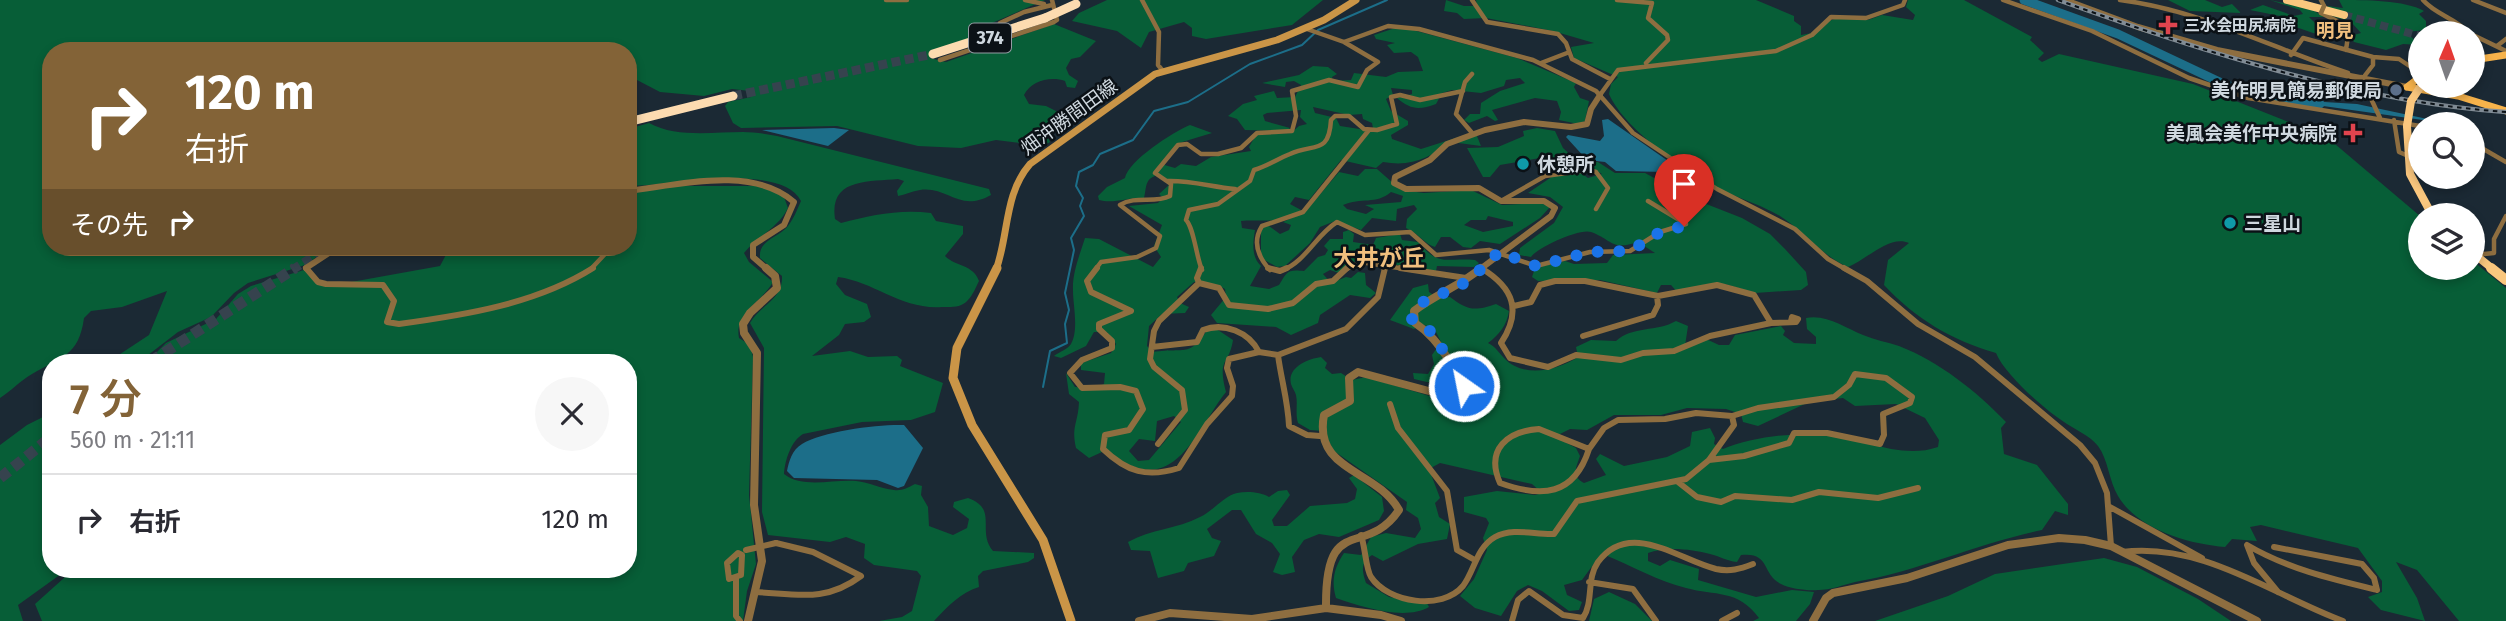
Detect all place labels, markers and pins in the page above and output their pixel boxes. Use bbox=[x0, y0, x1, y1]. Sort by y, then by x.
marker: 三水会田尻病院 bbox=[2158, 15, 2178, 35]
place label: 三水会田尻病院 bbox=[2184, 16, 2296, 35]
place label: 美作明見簡易郵便局 bbox=[2211, 79, 2382, 102]
marker: 美作明見簡易郵便局 bbox=[2388, 82, 2404, 98]
place label: 美風会美作中央病院 bbox=[2166, 122, 2337, 145]
marker: 美風会美作中央病院 bbox=[2343, 123, 2363, 143]
place label: 休憩所 bbox=[1537, 153, 1594, 176]
pin bbox=[1654, 154, 1714, 226]
marker: 休憩所 bbox=[1515, 156, 1531, 172]
place label: 三星山 bbox=[2244, 212, 2301, 235]
marker: 三星山 bbox=[2222, 215, 2238, 231]

